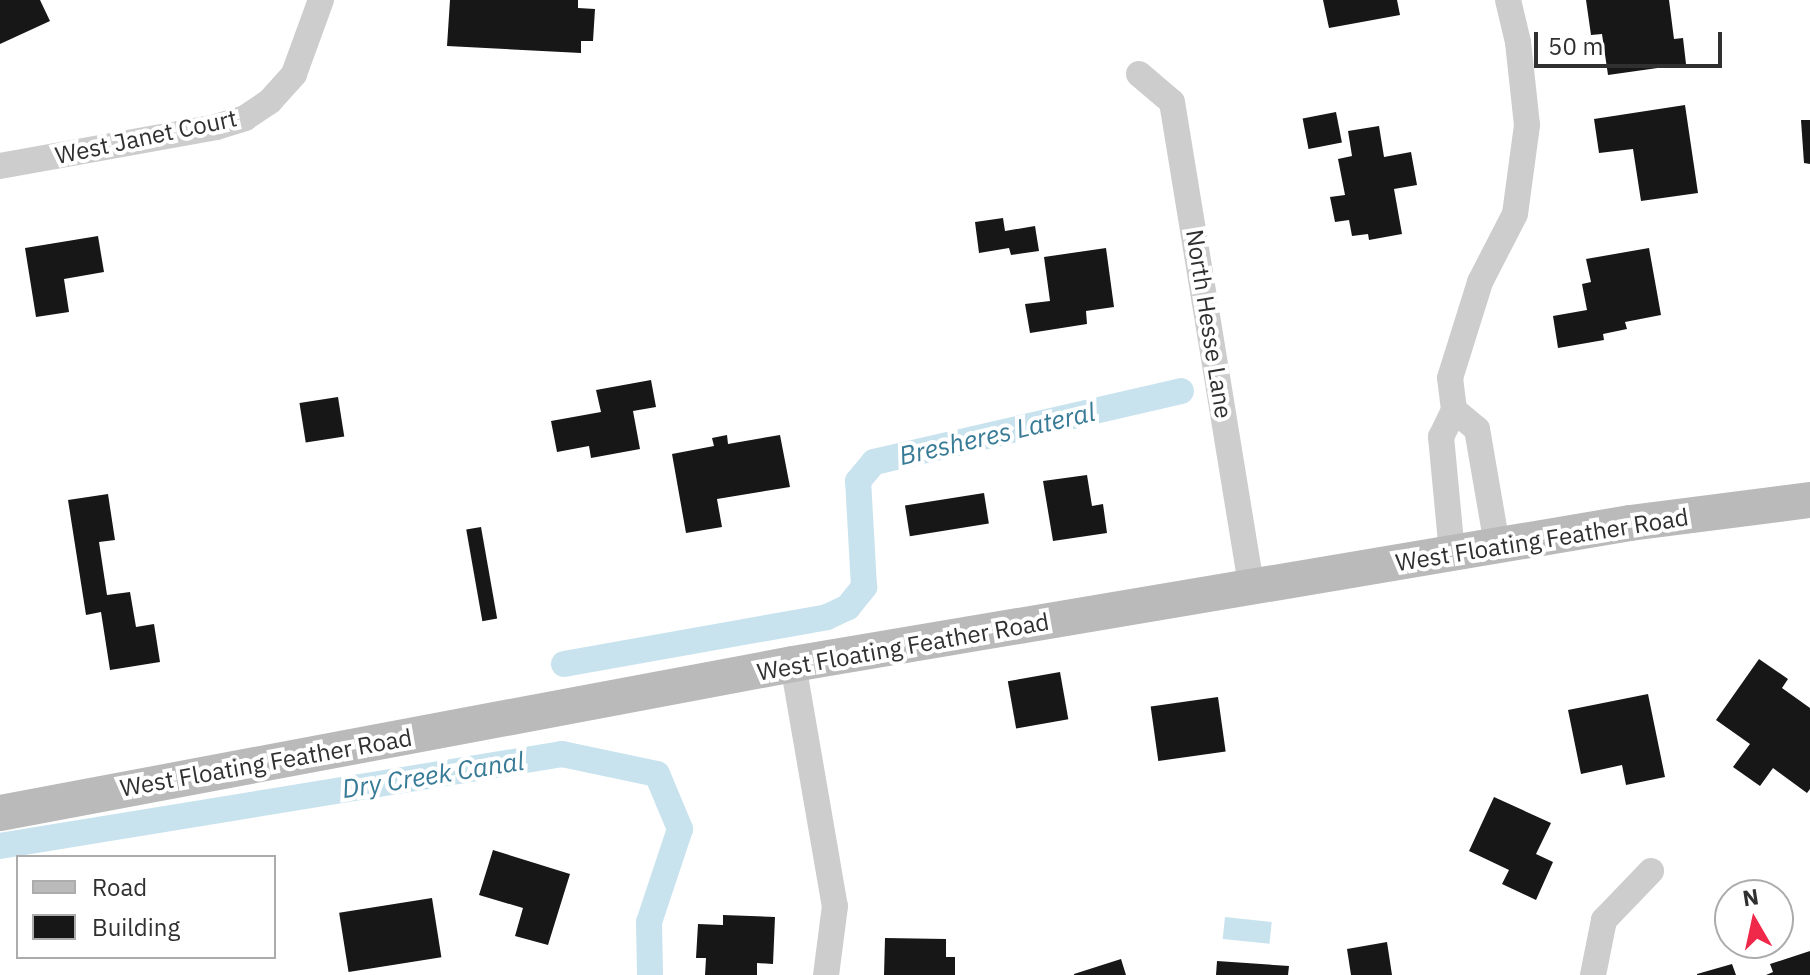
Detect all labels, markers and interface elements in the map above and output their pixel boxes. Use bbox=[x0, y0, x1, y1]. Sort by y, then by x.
scale bar bbox=[1538, 16, 1726, 66]
text: 50 m bbox=[1548, 30, 1603, 62]
street label: West Janet Court bbox=[52, 104, 240, 170]
street label: North Hesse Lane bbox=[1180, 227, 1238, 421]
water label: Bresheres Lateral bbox=[896, 396, 1098, 472]
street label: West Floating Feather Road bbox=[1394, 503, 1690, 577]
street label: West Floating Feather Road bbox=[755, 607, 1051, 687]
street label: West Floating Feather Road bbox=[118, 723, 414, 803]
water label: Dry Creek Canal bbox=[340, 745, 526, 805]
legend bbox=[16, 855, 276, 959]
text: Road bbox=[92, 871, 147, 903]
north arrow bbox=[1714, 879, 1794, 959]
text: N bbox=[1740, 881, 1761, 912]
text: Building bbox=[92, 911, 180, 943]

